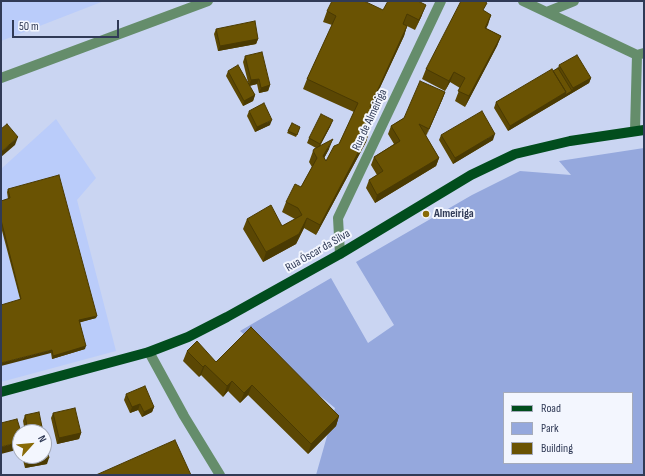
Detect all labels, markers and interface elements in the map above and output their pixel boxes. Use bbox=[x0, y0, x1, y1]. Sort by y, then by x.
scale bar bbox=[14, 12, 121, 38]
text: 50 m bbox=[19, 19, 39, 34]
street label: Rua de Almeiriga bbox=[350, 87, 390, 153]
place label: Almeiriga bbox=[434, 207, 474, 221]
marker: Almeiriga bbox=[421, 209, 431, 219]
street label: Rua Óscar da Silva bbox=[283, 227, 353, 275]
legend bbox=[503, 392, 633, 464]
text: Road bbox=[541, 401, 561, 416]
text: Park bbox=[541, 421, 559, 436]
north arrow bbox=[12, 424, 52, 464]
text: N bbox=[35, 433, 49, 444]
text: Building bbox=[541, 441, 573, 456]

